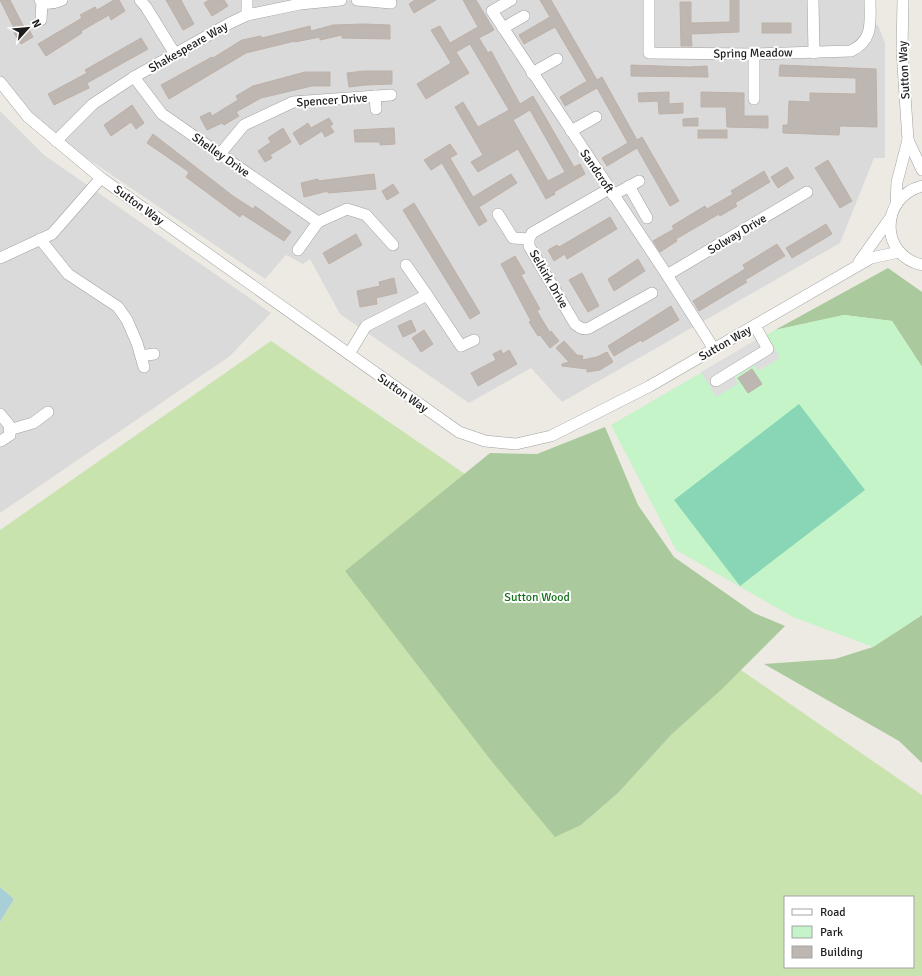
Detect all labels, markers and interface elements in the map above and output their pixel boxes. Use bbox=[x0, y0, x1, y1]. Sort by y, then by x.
north arrow bbox=[8, 8, 48, 48]
text: N bbox=[29, 17, 44, 30]
street label: Shakespeare Way bbox=[146, 19, 231, 76]
street label: Sutton Way bbox=[895, 40, 914, 99]
street label: Spring Meadow bbox=[713, 45, 793, 62]
street label: Spencer Drive bbox=[296, 91, 368, 110]
street label: Shelley Drive bbox=[189, 130, 252, 181]
street label: Sandcroft bbox=[577, 147, 617, 196]
street label: Sutton Way bbox=[111, 182, 167, 229]
street label: Solway Drive bbox=[705, 211, 769, 258]
street label: Selkirk Drive bbox=[526, 247, 571, 311]
street label: Sutton Way bbox=[696, 322, 755, 364]
street label: Sutton Way bbox=[375, 371, 431, 416]
park label: Sutton Wood bbox=[504, 590, 570, 605]
legend bbox=[784, 896, 914, 968]
text: Road bbox=[820, 905, 846, 920]
text: Park bbox=[820, 925, 843, 940]
text: Building bbox=[820, 945, 863, 960]

